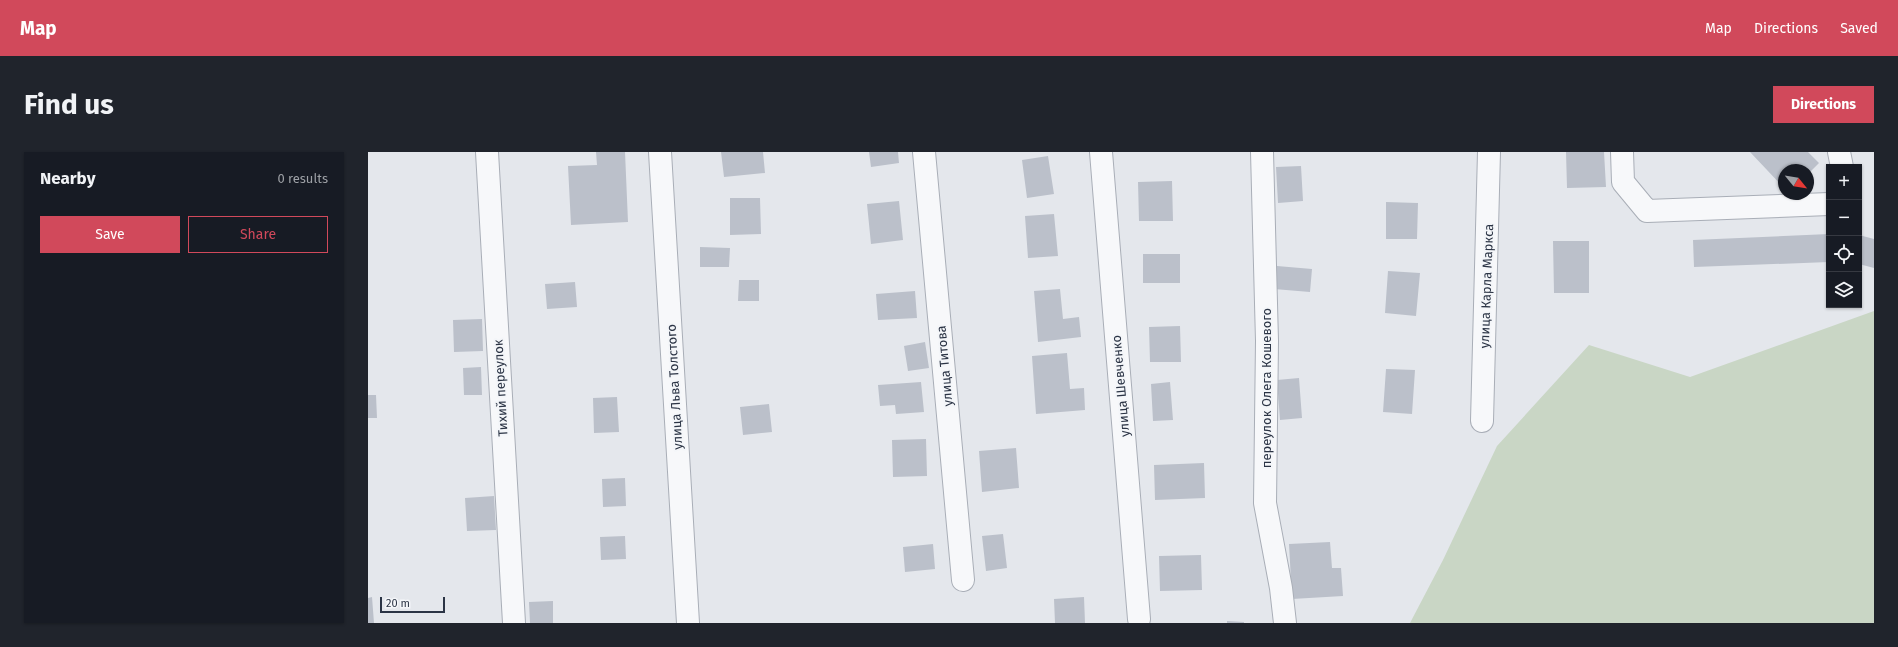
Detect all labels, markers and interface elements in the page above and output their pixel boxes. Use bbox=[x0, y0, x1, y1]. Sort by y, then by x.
text: Map bbox=[20, 17, 57, 40]
text: Map bbox=[1705, 20, 1732, 37]
text: Directions bbox=[1754, 20, 1818, 37]
text: Saved bbox=[1840, 20, 1878, 37]
button: Directions bbox=[1773, 86, 1874, 123]
text: Find us bbox=[24, 88, 114, 121]
north arrow bbox=[1778, 164, 1814, 200]
map controls bbox=[1826, 164, 1862, 308]
button: + bbox=[1826, 164, 1862, 200]
text: Nearby bbox=[40, 168, 95, 189]
text: 0 results bbox=[277, 171, 328, 186]
button: − bbox=[1826, 200, 1862, 236]
button: Save bbox=[40, 216, 180, 253]
button: Share bbox=[188, 216, 328, 253]
street label: улица Карла Маркса bbox=[1477, 223, 1496, 349]
button: locate bbox=[1826, 236, 1862, 272]
button: layers bbox=[1826, 272, 1862, 308]
street label: переулок Олега Кошевого bbox=[1259, 308, 1274, 468]
street label: улица Льва Толстого bbox=[664, 324, 685, 450]
street label: улица Титова bbox=[933, 325, 956, 407]
street label: улица Шевченко bbox=[1109, 334, 1132, 437]
street label: Тихий переулок bbox=[490, 339, 511, 437]
scale bar bbox=[380, 595, 445, 614]
text: 20 m bbox=[386, 597, 410, 610]

